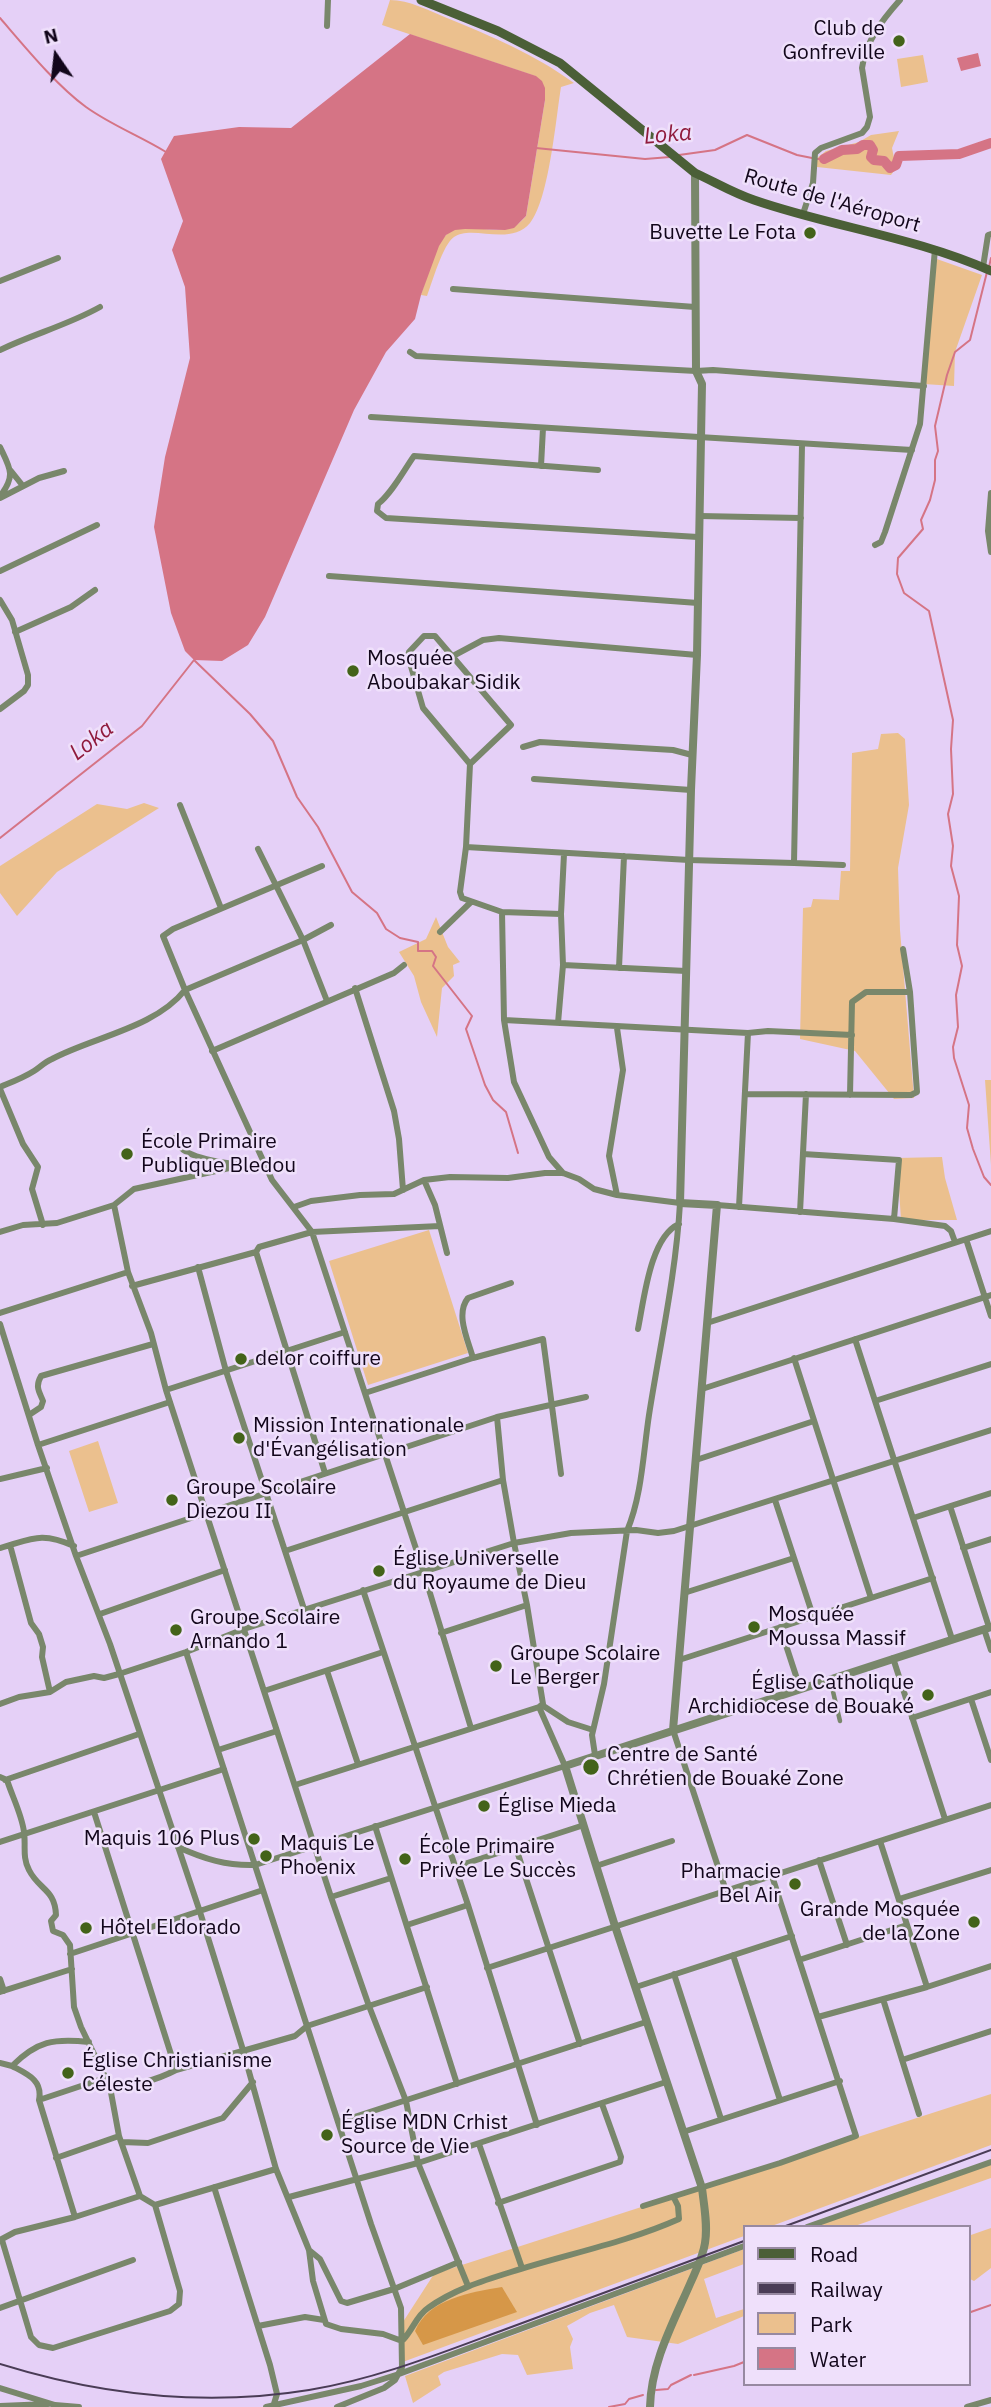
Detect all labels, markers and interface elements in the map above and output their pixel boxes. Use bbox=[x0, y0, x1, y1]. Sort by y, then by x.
place label: Club de Gonfreville bbox=[783, 16, 885, 66]
north arrow bbox=[21, 21, 91, 91]
text: N bbox=[41, 22, 60, 49]
marker: Club de Gonfreville bbox=[891, 33, 907, 49]
water label: Loka bbox=[643, 119, 693, 151]
street label: Route de l'Aéroport bbox=[741, 164, 923, 238]
place label: Buvette Le Fota bbox=[649, 220, 796, 246]
marker: Buvette Le Fota bbox=[802, 225, 818, 241]
place label: Mosquée Aboubakar Sidik bbox=[367, 646, 521, 696]
marker: Mosquée Aboubakar Sidik bbox=[345, 663, 361, 679]
water label: Loka bbox=[64, 715, 120, 767]
place label: École Primaire Publique Bledou bbox=[141, 1129, 296, 1179]
marker: École Primaire Publique Bledou bbox=[119, 1146, 135, 1162]
place label: delor coiffure bbox=[255, 1346, 381, 1372]
marker: delor coiffure bbox=[233, 1351, 249, 1367]
place label: Mission Internationale d'Évangélisation bbox=[253, 1413, 464, 1463]
marker: Mission Internationale d'Évangélisation bbox=[231, 1430, 247, 1446]
place label: Groupe Scolaire Diezou II bbox=[186, 1475, 336, 1525]
marker: Groupe Scolaire Diezou II bbox=[164, 1492, 180, 1508]
place label: Église Universelle du Royaume de Dieu bbox=[393, 1546, 586, 1596]
marker: Église Universelle du Royaume de Dieu bbox=[371, 1563, 387, 1579]
place label: Mosquée Moussa Massif bbox=[768, 1602, 906, 1652]
place label: Groupe Scolaire Arnando 1 bbox=[190, 1605, 340, 1655]
marker: Mosquée Moussa Massif bbox=[746, 1619, 762, 1635]
marker: Groupe Scolaire Arnando 1 bbox=[168, 1622, 184, 1638]
place label: Groupe Scolaire Le Berger bbox=[510, 1641, 660, 1691]
marker: Groupe Scolaire Le Berger bbox=[488, 1658, 504, 1674]
place label: Église Catholique Archidiocese de Bouaké bbox=[688, 1670, 914, 1720]
marker: Église Catholique Archidiocese de Bouaké bbox=[920, 1687, 936, 1703]
place label: Centre de Santé Chrétien de Bouaké Zone bbox=[607, 1742, 844, 1792]
marker: Centre de Santé Chrétien de Bouaké Zone bbox=[581, 1757, 601, 1777]
place label: Église Mieda bbox=[498, 1793, 616, 1819]
marker: Église Mieda bbox=[476, 1798, 492, 1814]
place label: Maquis 106 Plus bbox=[84, 1826, 240, 1852]
marker: Maquis 106 Plus bbox=[246, 1831, 262, 1847]
place label: Maquis Le Phoenix bbox=[280, 1831, 375, 1881]
place label: École Primaire Privée Le Succès bbox=[419, 1834, 576, 1884]
marker: Maquis Le Phoenix bbox=[258, 1848, 274, 1864]
marker: École Primaire Privée Le Succès bbox=[397, 1851, 413, 1867]
place label: Pharmacie Bel Air bbox=[681, 1859, 781, 1909]
marker: Pharmacie Bel Air bbox=[787, 1876, 803, 1892]
place label: Grande Mosquée de la Zone bbox=[800, 1897, 960, 1947]
marker: Grande Mosquée de la Zone bbox=[966, 1914, 982, 1930]
place label: Hôtel Eldorado bbox=[100, 1915, 241, 1941]
marker: Hôtel Eldorado bbox=[78, 1920, 94, 1936]
place label: Église Christianisme Céleste bbox=[82, 2048, 272, 2098]
marker: Église Christianisme Céleste bbox=[60, 2065, 76, 2081]
place label: Église MDN Crhist Source de Vie bbox=[341, 2110, 508, 2160]
marker: Église MDN Crhist Source de Vie bbox=[319, 2127, 335, 2143]
legend bbox=[743, 2225, 970, 2386]
text: Road bbox=[810, 2240, 858, 2268]
text: Railway bbox=[810, 2275, 883, 2303]
text: Park bbox=[810, 2310, 853, 2338]
text: Water bbox=[810, 2345, 866, 2373]

